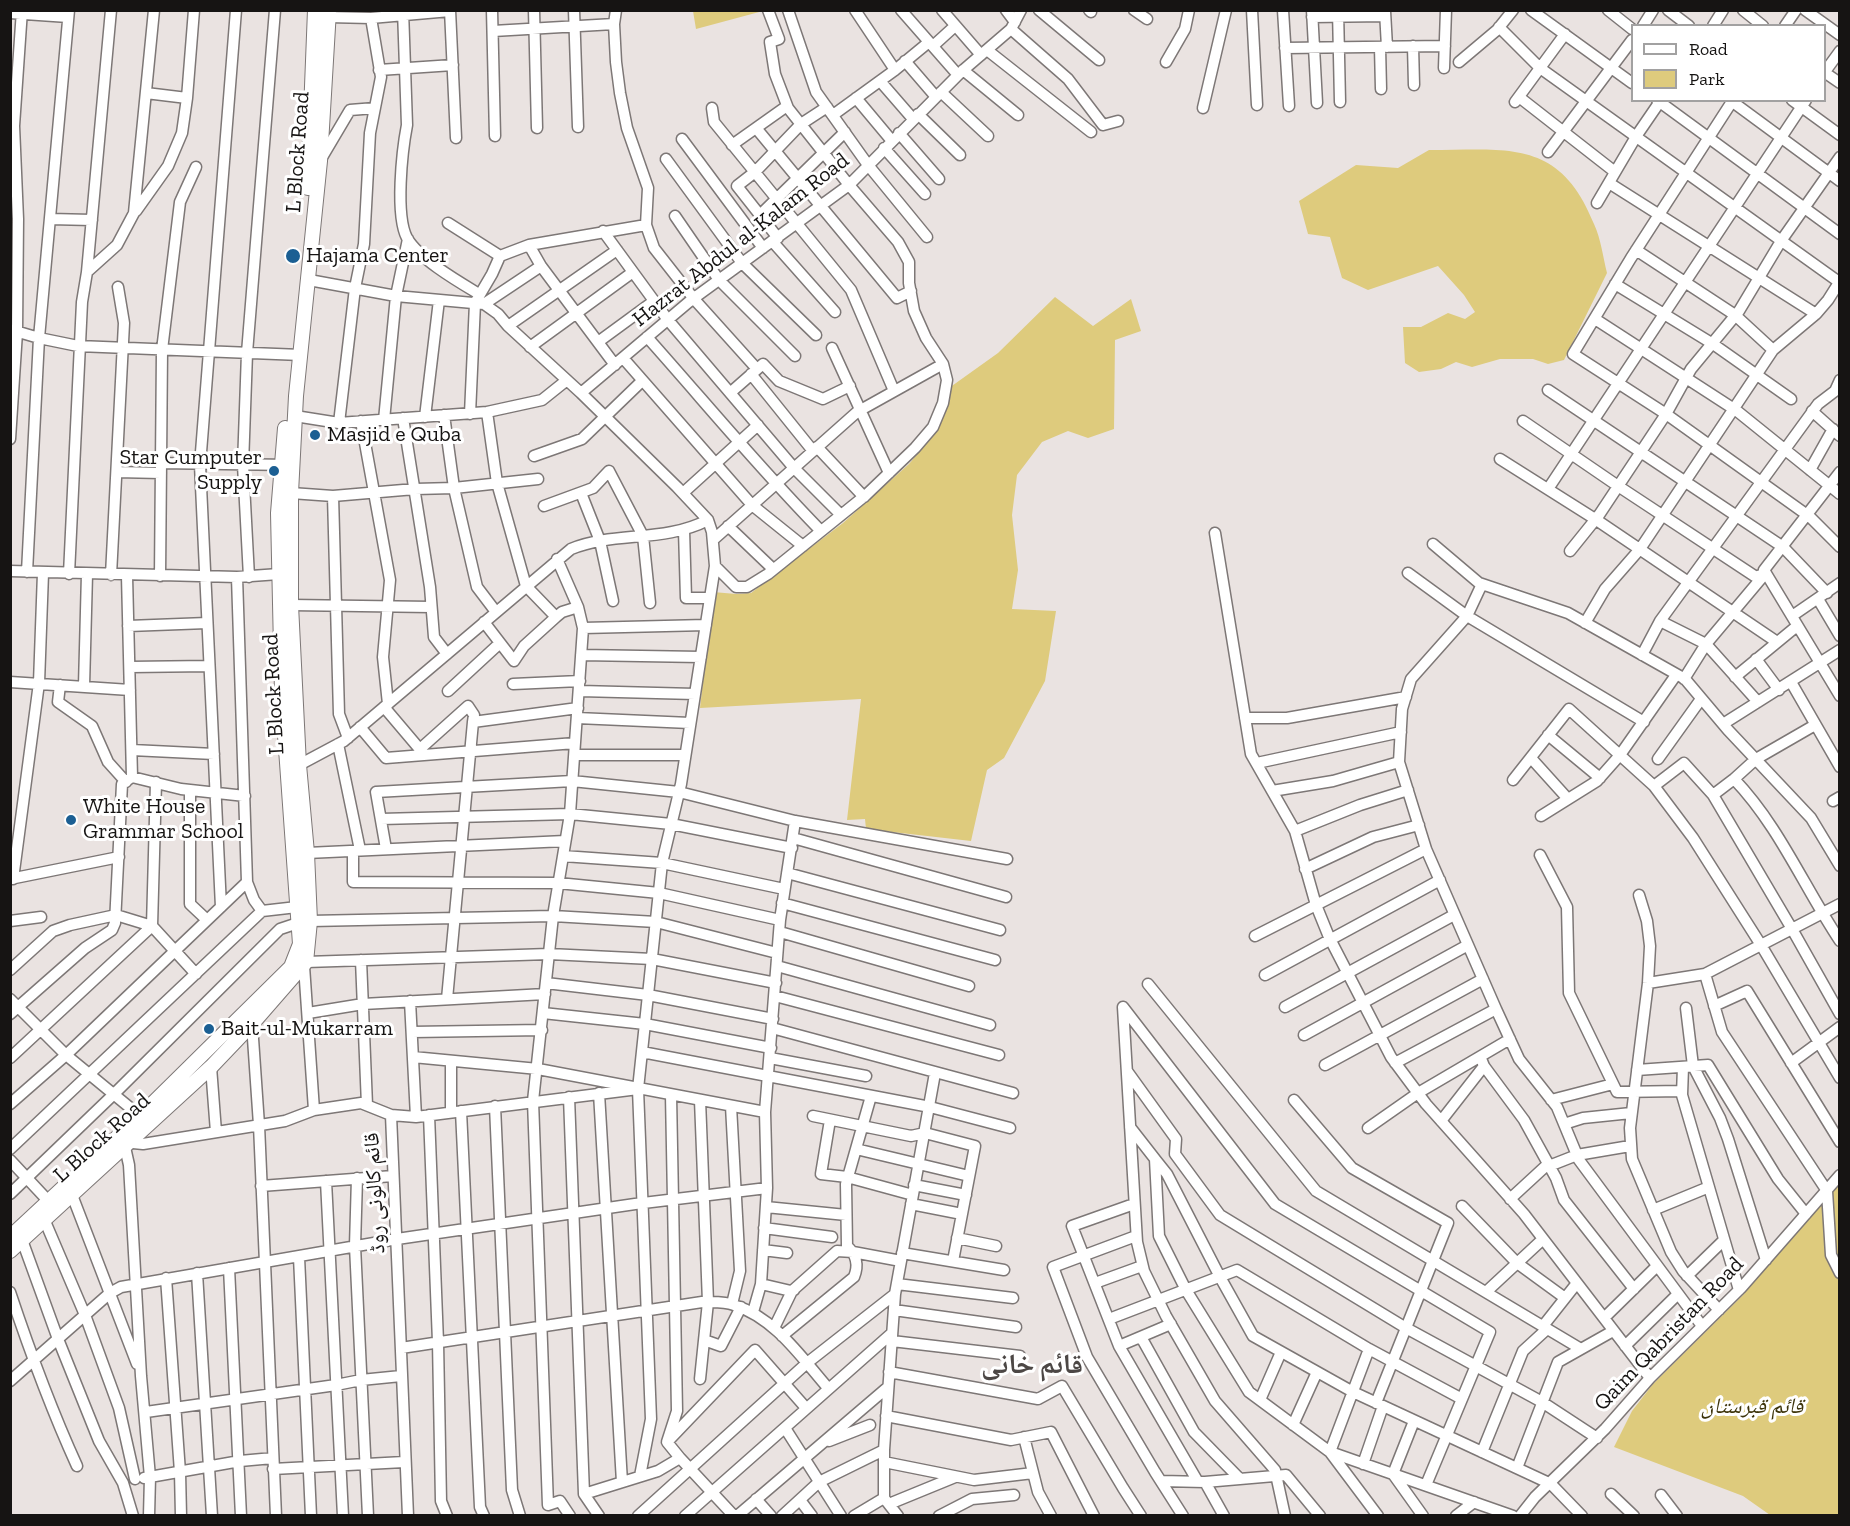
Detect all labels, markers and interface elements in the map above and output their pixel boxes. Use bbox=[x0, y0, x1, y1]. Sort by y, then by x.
legend bbox=[1631, 24, 1826, 102]
text: Road bbox=[1689, 38, 1728, 60]
text: Park bbox=[1689, 68, 1725, 90]
street label: L Block Road bbox=[281, 91, 315, 213]
street label: Hazrat Abdul al-Kalam Road bbox=[628, 147, 854, 333]
place label: Hajama Center bbox=[306, 243, 449, 269]
marker: Hajama Center bbox=[284, 247, 302, 265]
place label: Masjid e Quba bbox=[327, 422, 461, 448]
marker: Masjid e Quba bbox=[308, 428, 322, 442]
place label: Star Cumputer Supply bbox=[120, 445, 262, 496]
marker: Star Cumputer Supply bbox=[267, 464, 281, 478]
street label: L Block Road bbox=[258, 633, 290, 755]
place label: White House Grammar School bbox=[83, 794, 244, 846]
marker: White House Grammar School bbox=[64, 813, 78, 827]
place label: Bait-ul-Mukarram bbox=[221, 1016, 393, 1042]
marker: Bait-ul-Mukarram bbox=[202, 1022, 216, 1036]
street label: L Block Road bbox=[48, 1088, 156, 1188]
street label: قائم کالونی روڈ bbox=[359, 1132, 391, 1254]
street label: Qaim Qabristan Road bbox=[1589, 1251, 1749, 1417]
district label: قائم خانى bbox=[981, 1348, 1083, 1382]
park label: قائم قبرستان bbox=[1701, 1394, 1803, 1420]

